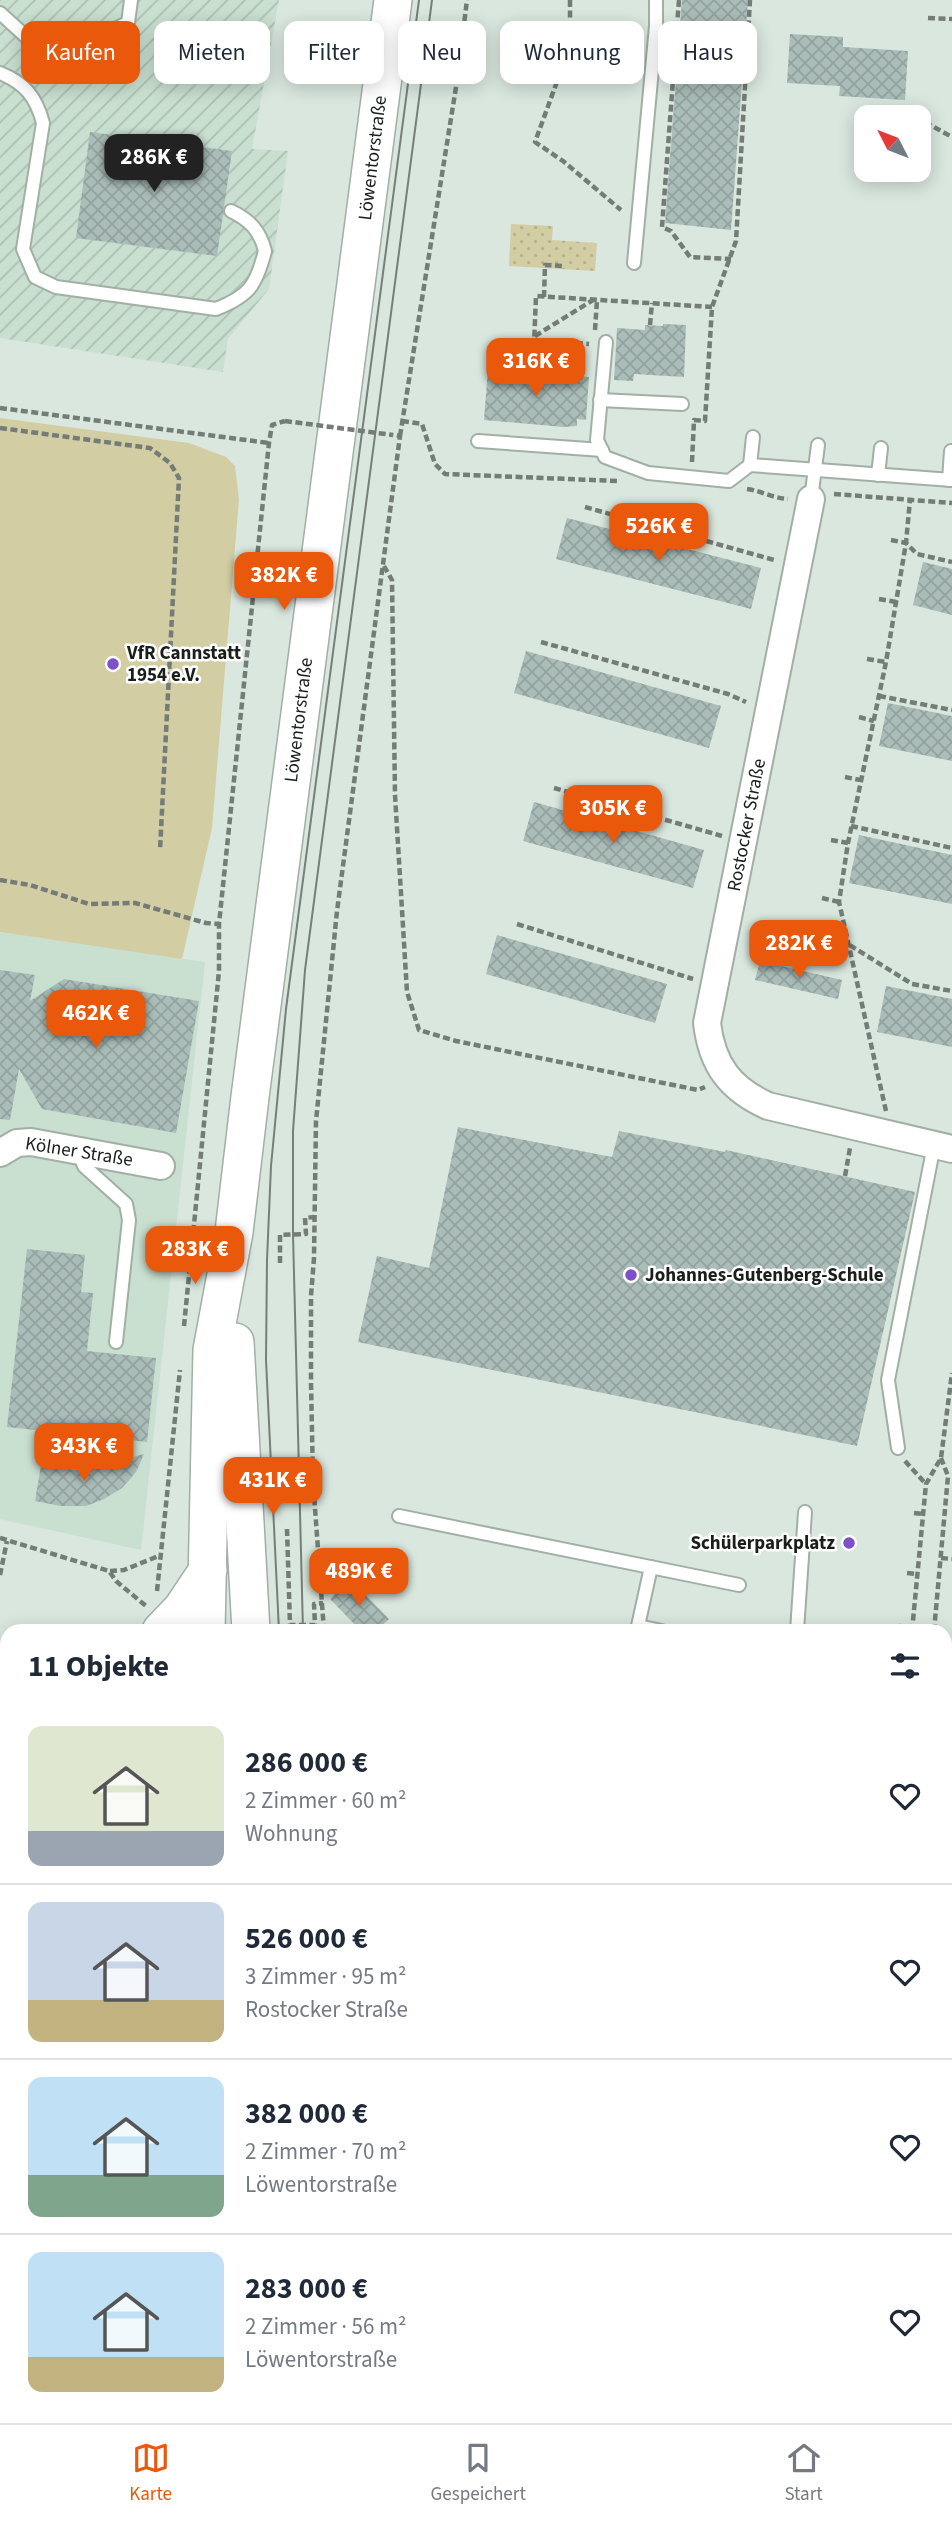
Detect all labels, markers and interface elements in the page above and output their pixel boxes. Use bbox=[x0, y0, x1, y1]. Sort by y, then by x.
chip: Kaufen bbox=[21, 21, 140, 84]
chip: Mieten bbox=[154, 21, 270, 84]
chip: Filter bbox=[284, 21, 384, 84]
chip: Neu bbox=[398, 21, 486, 84]
chip: Wohnung bbox=[500, 21, 644, 84]
chip: Haus bbox=[658, 21, 757, 84]
street label: Löwentorstraße bbox=[352, 94, 394, 222]
north arrow bbox=[854, 105, 931, 182]
map controls bbox=[854, 105, 931, 182]
pin: 286K € bbox=[97, 134, 211, 194]
text: 286K € bbox=[120, 140, 188, 173]
pin: 316K € bbox=[479, 338, 593, 398]
text: 316K € bbox=[502, 344, 570, 377]
pin: 526K € bbox=[602, 504, 716, 563]
text: 526K € bbox=[625, 509, 693, 542]
pin: 382K € bbox=[227, 552, 341, 612]
text: 382K € bbox=[250, 558, 318, 591]
place label: VfR Cannstatt 1954 e.V. bbox=[126, 640, 241, 689]
marker: VfR Cannstatt 1954 e.V. bbox=[105, 656, 121, 672]
street label: Löwentorstraße bbox=[278, 656, 320, 784]
street label: Rostocker Straße bbox=[721, 756, 773, 894]
pin: 305K € bbox=[556, 786, 670, 845]
text: 305K € bbox=[579, 791, 647, 824]
pin: 282K € bbox=[742, 920, 856, 980]
text: 282K € bbox=[765, 926, 833, 959]
pin: 462K € bbox=[39, 990, 153, 1050]
text: 462K € bbox=[62, 996, 130, 1029]
street label: Kölner Straße bbox=[23, 1130, 135, 1174]
pin: 283K € bbox=[138, 1226, 252, 1286]
text: 283K € bbox=[161, 1232, 229, 1265]
place label: Johannes-Gutenberg-Schule bbox=[645, 1262, 884, 1289]
marker: Johannes-Gutenberg-Schule bbox=[623, 1267, 639, 1283]
pin: 343K € bbox=[27, 1424, 141, 1483]
text: 343K € bbox=[50, 1429, 118, 1462]
pin: 431K € bbox=[216, 1458, 330, 1517]
text: 431K € bbox=[239, 1463, 307, 1496]
place label: Schülerparkplatz bbox=[690, 1530, 835, 1557]
marker: Schülerparkplatz bbox=[841, 1535, 857, 1551]
pin: 489K € bbox=[302, 1548, 416, 1608]
text: 489K € bbox=[325, 1554, 393, 1587]
text: 11 Objekte bbox=[28, 1645, 169, 1688]
icon: filters bbox=[886, 1647, 924, 1685]
text: 286 000 € bbox=[245, 1741, 368, 1784]
icon: home bbox=[84, 1754, 168, 1838]
icon: heart bbox=[886, 1777, 924, 1815]
text: 2 Zimmer · 60 m² bbox=[245, 1784, 407, 1817]
text: Wohnung bbox=[245, 1817, 337, 1850]
text: 526 000 € bbox=[245, 1917, 368, 1960]
icon: home bbox=[84, 1930, 168, 2014]
icon: heart bbox=[886, 1953, 924, 1991]
text: 3 Zimmer · 95 m² bbox=[245, 1960, 407, 1993]
text: Rostocker Straße bbox=[245, 1993, 408, 2026]
text: 382 000 € bbox=[245, 2092, 368, 2135]
icon: home bbox=[84, 2105, 168, 2189]
icon: heart bbox=[886, 2128, 924, 2166]
text: 2 Zimmer · 70 m² bbox=[245, 2135, 407, 2168]
text: Löwentorstraße bbox=[245, 2168, 397, 2201]
text: 283 000 € bbox=[245, 2267, 368, 2310]
icon: home bbox=[84, 2280, 168, 2364]
icon: heart bbox=[886, 2303, 924, 2341]
text: 2 Zimmer · 56 m² bbox=[245, 2310, 407, 2343]
text: Löwentorstraße bbox=[245, 2343, 397, 2376]
tab: Karte bbox=[129, 2439, 172, 2508]
tab: Gespeichert bbox=[431, 2439, 526, 2508]
tab: Start bbox=[784, 2439, 823, 2508]

